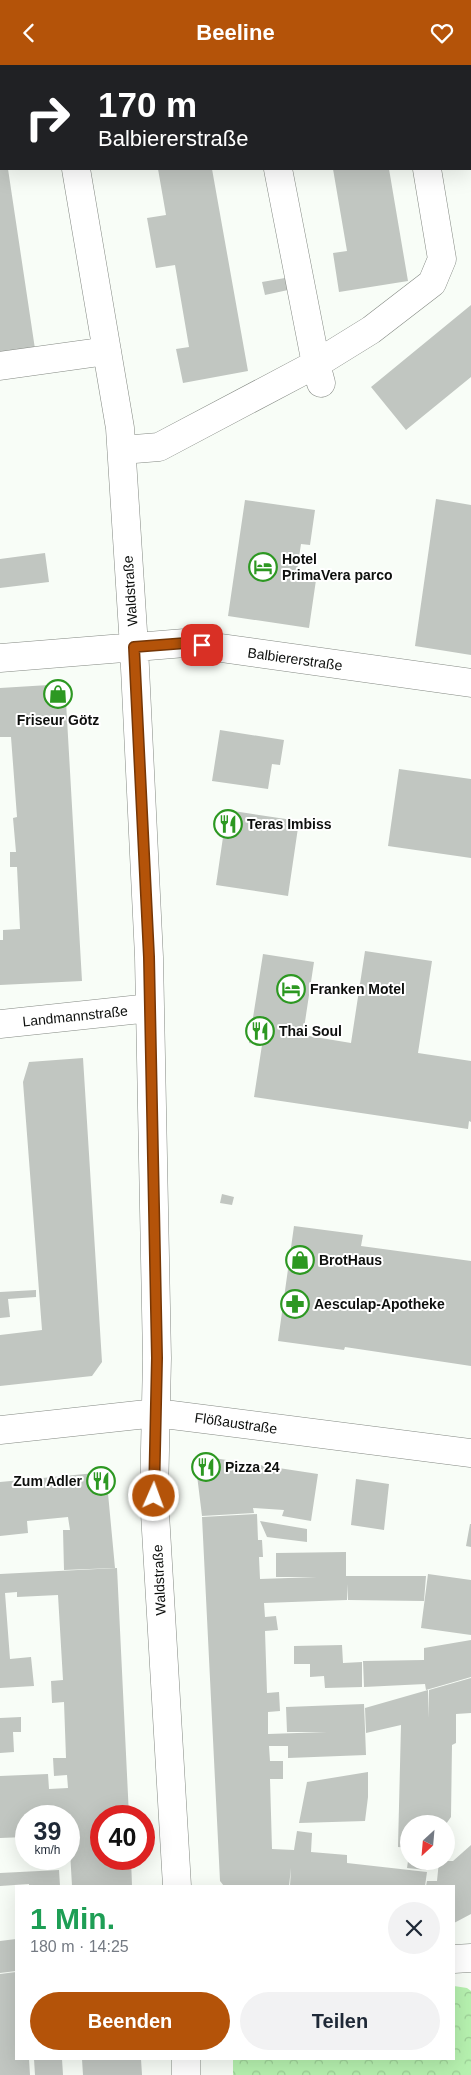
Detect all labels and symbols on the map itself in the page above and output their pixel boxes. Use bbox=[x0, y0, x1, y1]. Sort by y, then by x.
place label: Hotel PrimaVera parco bbox=[282, 551, 393, 583]
hotel icon: Hotel PrimaVera parco bbox=[248, 552, 278, 582]
street label: Waldstraße bbox=[120, 555, 140, 627]
pin bbox=[181, 624, 223, 666]
street label: Balbiererstraße bbox=[247, 644, 344, 674]
shop icon: Friseur Götz bbox=[43, 679, 73, 709]
place label: Friseur Götz bbox=[17, 712, 99, 728]
restaurant icon: Teras Imbiss bbox=[213, 809, 243, 839]
place label: Teras Imbiss bbox=[247, 816, 332, 832]
hotel icon: Franken Motel bbox=[276, 974, 306, 1004]
place label: Franken Motel bbox=[310, 981, 405, 997]
street label: Landmannstraße bbox=[22, 1002, 129, 1029]
restaurant icon: Thai Soul bbox=[245, 1016, 275, 1046]
place label: Thai Soul bbox=[279, 1023, 342, 1039]
shop icon: BrotHaus bbox=[285, 1245, 315, 1275]
place label: BrotHaus bbox=[319, 1252, 382, 1268]
pharmacy icon: Aesculap-Apotheke bbox=[280, 1289, 310, 1319]
place label: Aesculap-Apotheke bbox=[314, 1296, 445, 1312]
street label: Flößaustraße bbox=[194, 1409, 279, 1437]
restaurant icon: Pizza 24 bbox=[191, 1452, 221, 1482]
place label: Pizza 24 bbox=[225, 1459, 280, 1475]
restaurant icon: Zum Adler bbox=[86, 1466, 116, 1496]
position arrow bbox=[127, 1469, 179, 1521]
place label: Zum Adler bbox=[13, 1473, 83, 1489]
street label: Waldstraße bbox=[149, 1544, 169, 1616]
speed limit sign: 40 bbox=[90, 1805, 155, 1870]
north arrow bbox=[400, 1815, 455, 1870]

